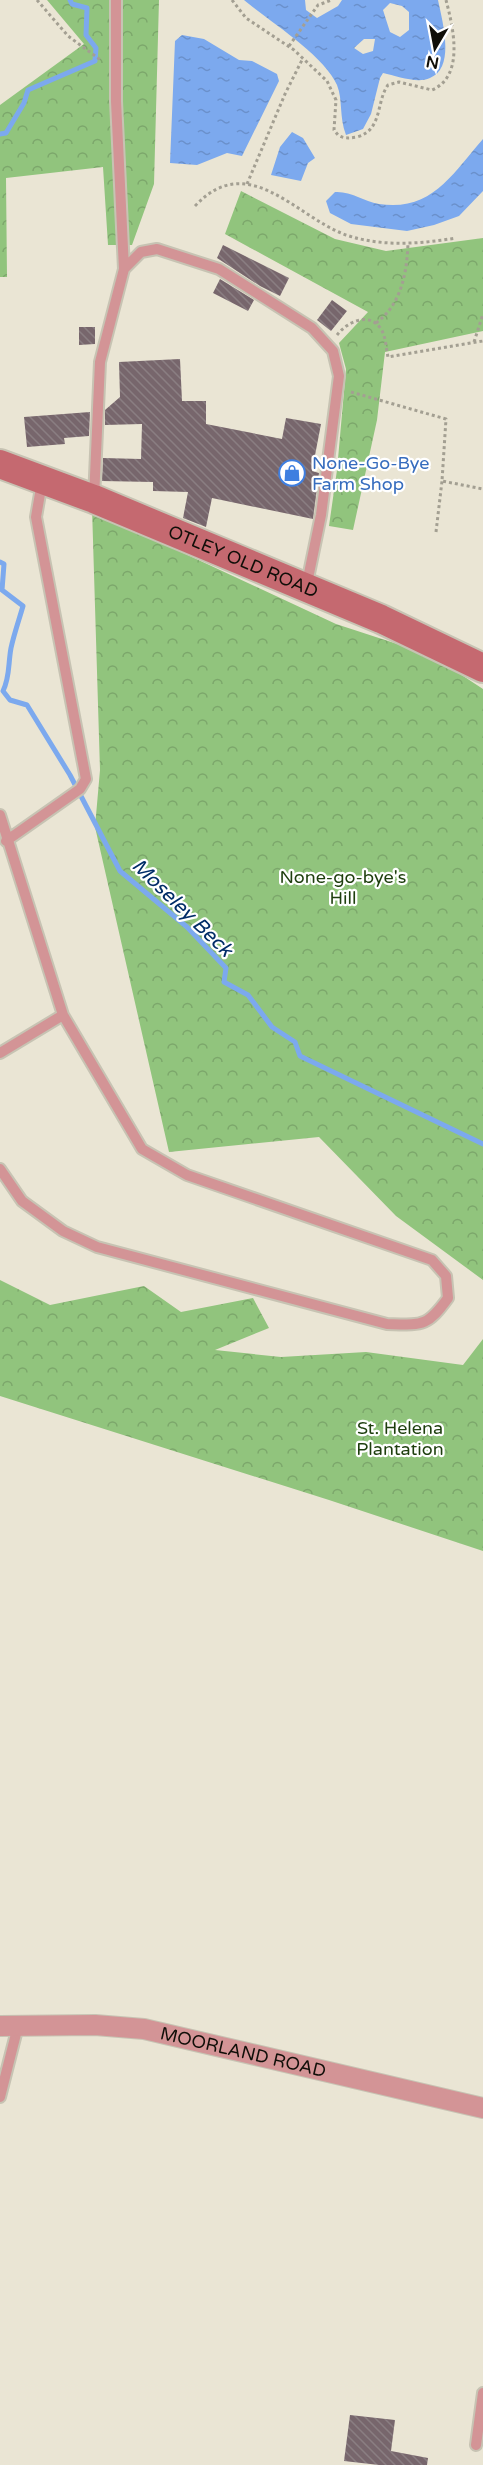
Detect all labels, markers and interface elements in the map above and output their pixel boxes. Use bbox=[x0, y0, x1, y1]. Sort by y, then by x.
north arrow bbox=[405, 18, 465, 78]
text: N bbox=[425, 51, 441, 73]
place label: None-Go-Bye Farm Shop bbox=[312, 452, 430, 495]
shop icon: None-Go-Bye Farm Shop bbox=[277, 458, 307, 488]
street label: OTLEY OLD ROAD bbox=[165, 520, 321, 602]
water label: Moseley Beck bbox=[127, 854, 239, 964]
park label: None-go-bye's Hill bbox=[280, 866, 406, 909]
park label: St. Helena Plantation bbox=[356, 1417, 444, 1460]
street label: MOORLAND ROAD bbox=[158, 2022, 328, 2082]

